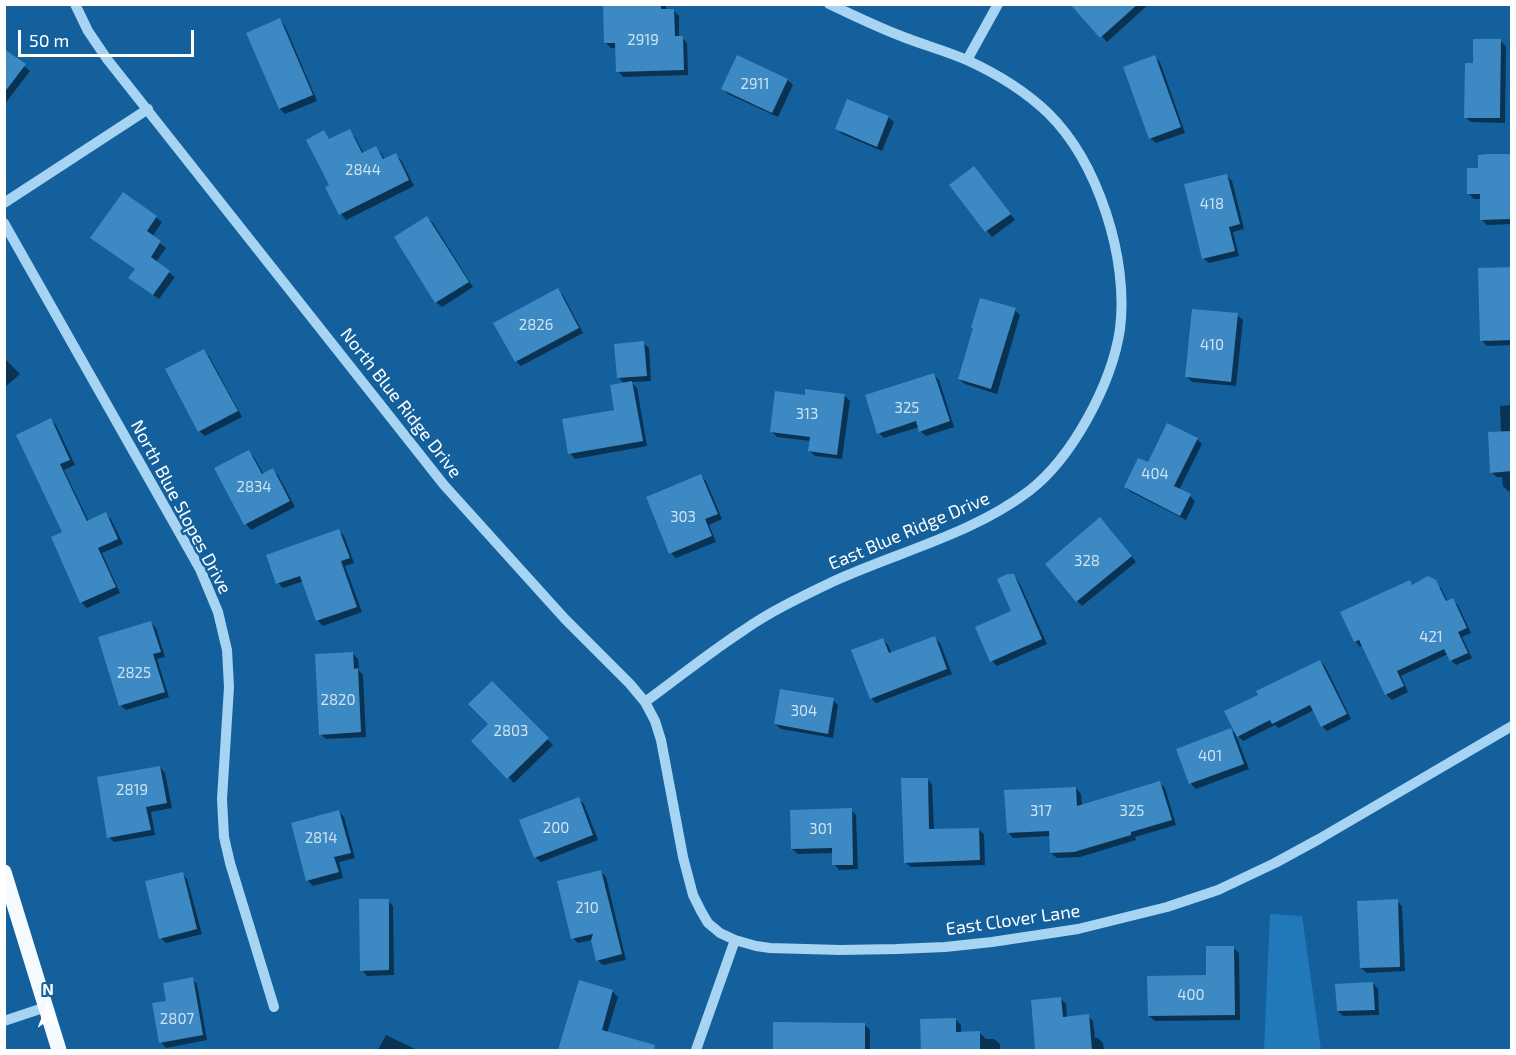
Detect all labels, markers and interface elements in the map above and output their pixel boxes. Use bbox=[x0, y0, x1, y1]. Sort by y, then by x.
scale bar bbox=[21, 18, 196, 56]
text: 50 m bbox=[29, 29, 69, 51]
house number: 2919 bbox=[627, 31, 659, 49]
house number: 2911 bbox=[741, 75, 769, 93]
house number: 2844 bbox=[345, 161, 381, 179]
house number: 418 bbox=[1200, 195, 1224, 213]
house number: 2826 bbox=[519, 316, 553, 334]
street label: North Blue Ridge Drive bbox=[336, 324, 466, 482]
house number: 410 bbox=[1200, 336, 1224, 354]
house number: 325 bbox=[895, 399, 919, 417]
house number: 313 bbox=[796, 405, 818, 423]
street label: North Blue Slopes Drive bbox=[126, 416, 236, 598]
house number: 404 bbox=[1141, 465, 1169, 483]
house number: 2834 bbox=[236, 478, 272, 496]
street label: East Blue Ridge Drive bbox=[825, 487, 993, 575]
house number: 303 bbox=[670, 508, 696, 526]
house number: 328 bbox=[1074, 552, 1100, 570]
house number: 421 bbox=[1419, 628, 1443, 646]
house number: 2825 bbox=[117, 664, 151, 682]
house number: 2820 bbox=[320, 691, 356, 709]
house number: 304 bbox=[791, 702, 817, 720]
house number: 2803 bbox=[494, 722, 528, 740]
house number: 401 bbox=[1198, 747, 1222, 765]
house number: 2819 bbox=[116, 781, 148, 799]
house number: 317 bbox=[1030, 802, 1052, 820]
house number: 325 bbox=[1120, 802, 1144, 820]
house number: 200 bbox=[543, 819, 569, 837]
house number: 301 bbox=[809, 820, 833, 838]
house number: 2814 bbox=[305, 829, 337, 847]
house number: 210 bbox=[575, 899, 599, 917]
street label: East Clover Lane bbox=[945, 900, 1081, 940]
north arrow bbox=[18, 977, 78, 1037]
text: N bbox=[42, 979, 54, 998]
house number: 400 bbox=[1177, 986, 1205, 1004]
house number: 2807 bbox=[160, 1010, 194, 1028]

